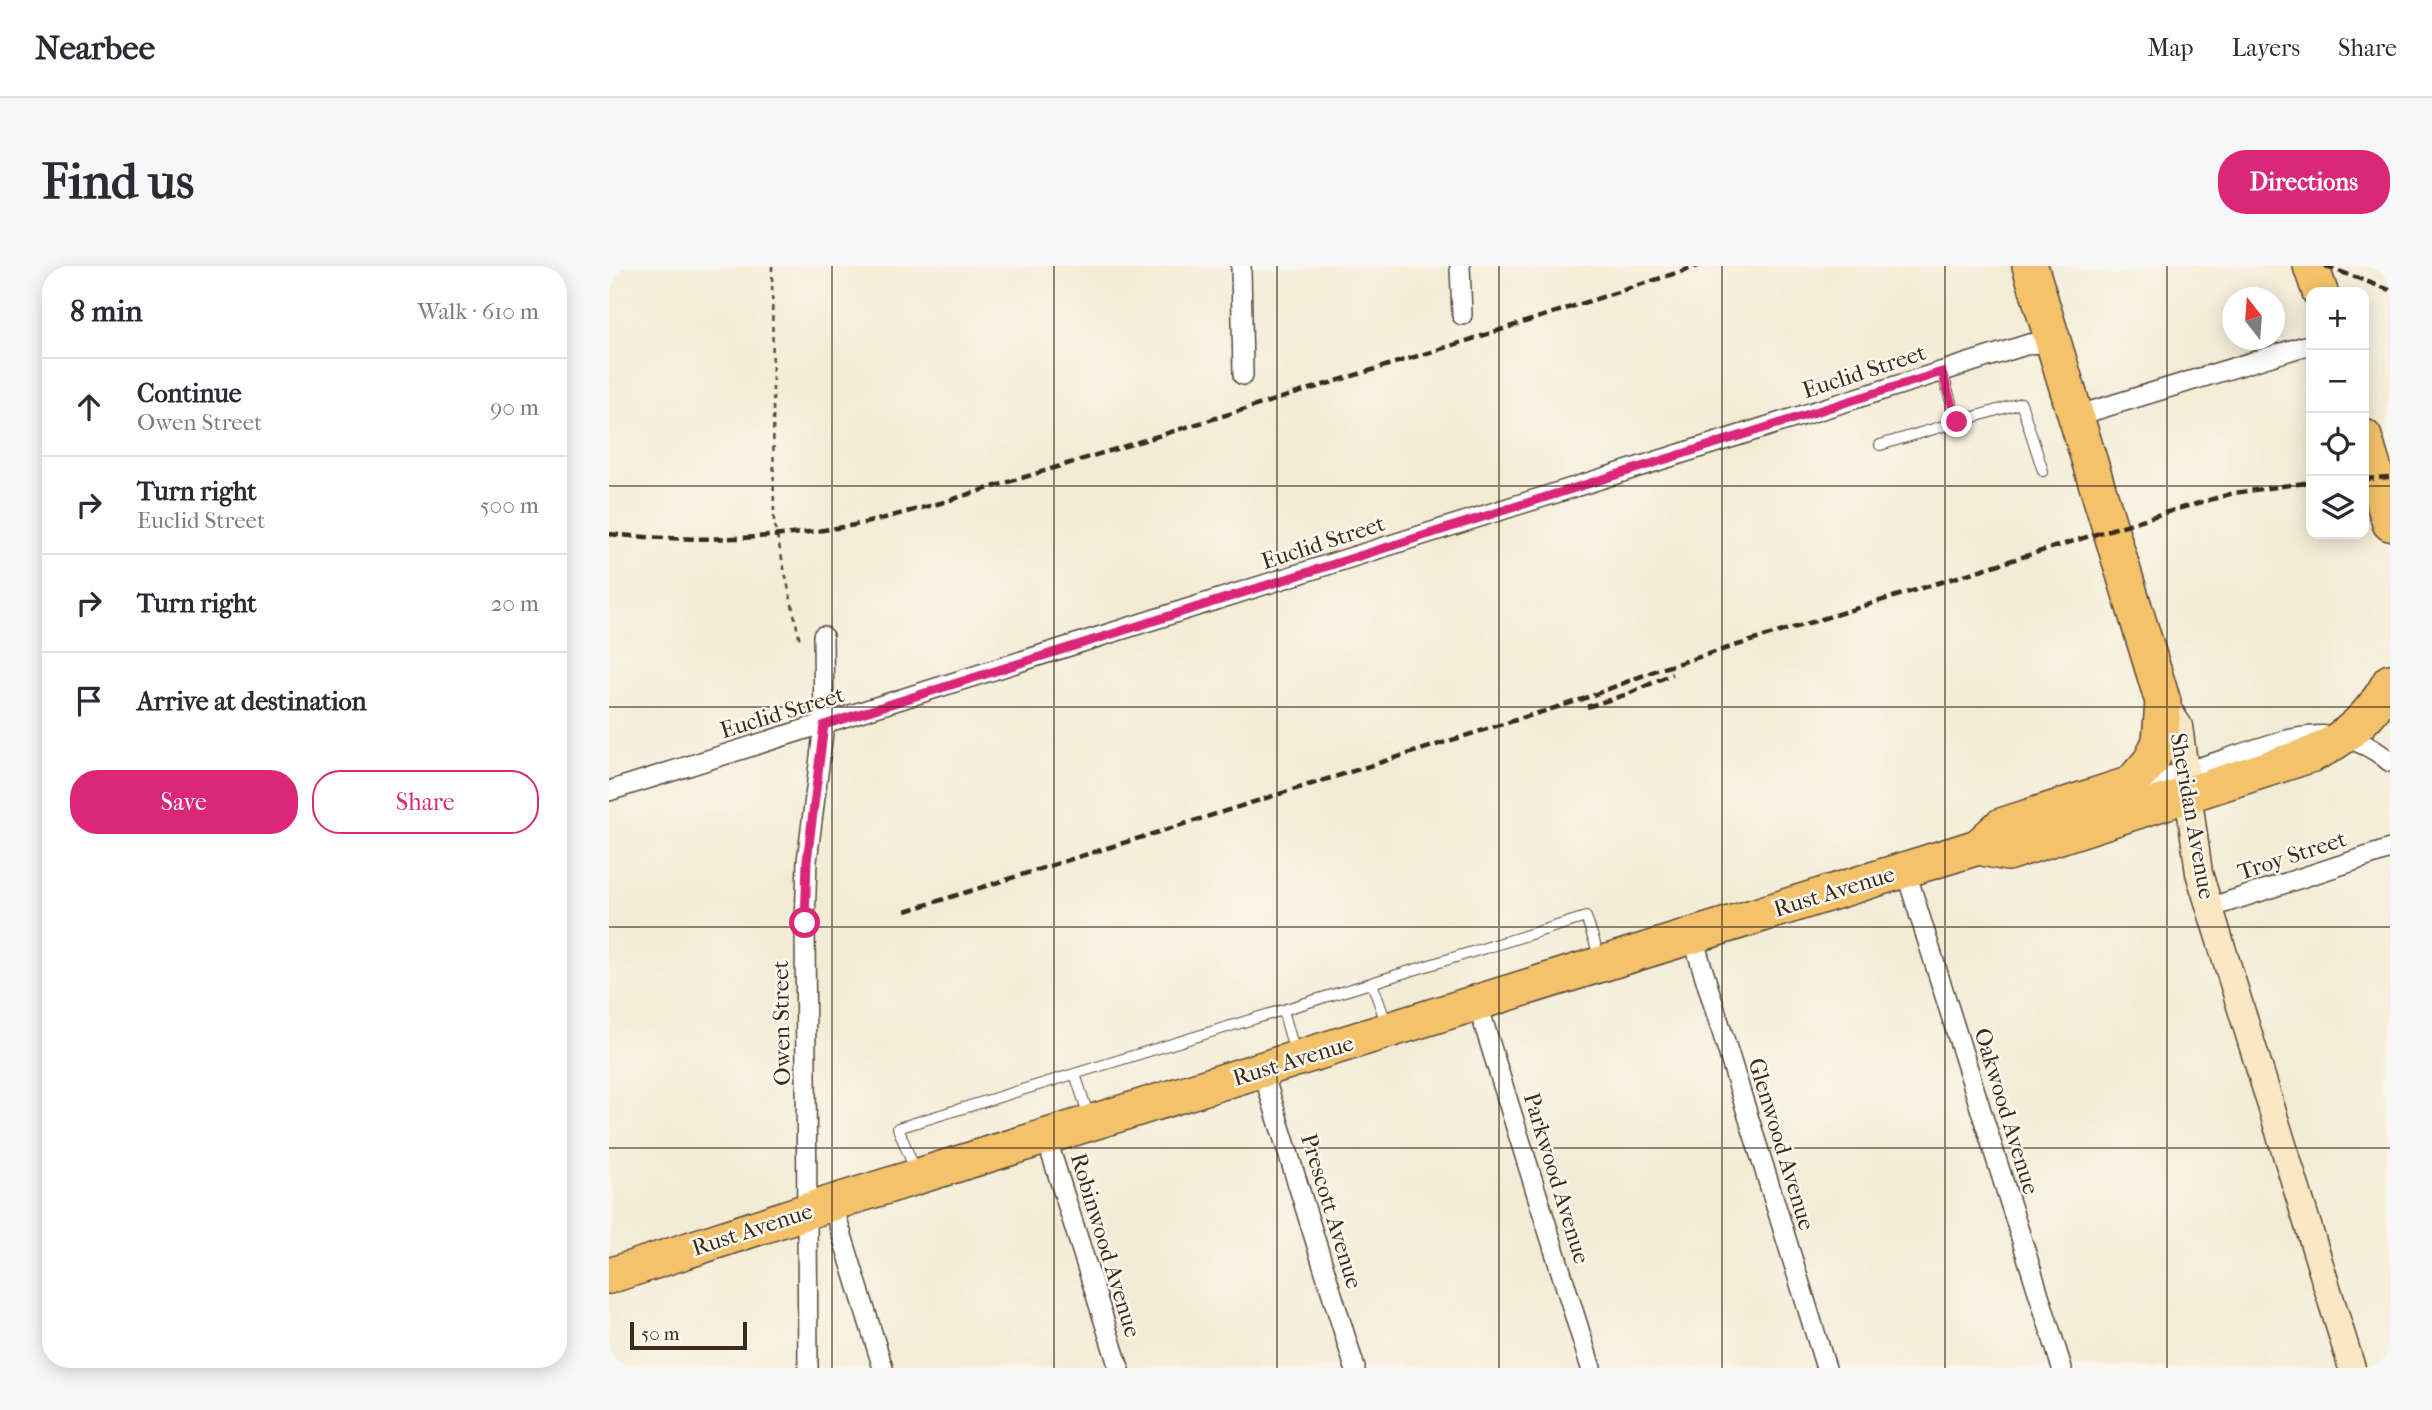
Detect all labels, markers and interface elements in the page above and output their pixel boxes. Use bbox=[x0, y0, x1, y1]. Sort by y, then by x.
text: Nearbee bbox=[35, 29, 155, 68]
text: Map bbox=[2148, 34, 2194, 62]
text: Layers bbox=[2232, 34, 2300, 62]
text: Share bbox=[2338, 34, 2397, 62]
button: Directions bbox=[2218, 150, 2390, 214]
text: Find us bbox=[42, 153, 194, 211]
north arrow bbox=[2222, 287, 2285, 350]
map controls bbox=[2306, 287, 2369, 539]
button: + bbox=[2306, 287, 2369, 350]
text: 8 min bbox=[70, 294, 143, 329]
text: Walk · 610 m bbox=[417, 298, 539, 325]
street label: Euclid Street bbox=[1799, 339, 1929, 404]
button: − bbox=[2306, 350, 2369, 413]
text: Continue bbox=[137, 378, 242, 409]
icon: ahead bbox=[70, 388, 108, 426]
text: 90 m bbox=[490, 394, 539, 421]
route end bbox=[1941, 406, 1972, 437]
text: Owen Street bbox=[137, 409, 262, 436]
button: locate bbox=[2306, 413, 2369, 476]
text: Turn right bbox=[137, 476, 257, 507]
button: layers bbox=[2306, 476, 2369, 539]
icon: right bbox=[70, 486, 108, 524]
text: 500 m bbox=[480, 492, 539, 519]
text: Euclid Street bbox=[137, 507, 265, 534]
street label: Euclid Street bbox=[1258, 510, 1388, 575]
icon: right bbox=[70, 584, 108, 622]
text: Turn right bbox=[137, 588, 257, 619]
text: 20 m bbox=[490, 590, 539, 617]
street label: Euclid Street bbox=[717, 681, 847, 744]
icon: arrive bbox=[70, 682, 108, 720]
text: Arrive at destination bbox=[137, 686, 367, 717]
street label: Sheridan Avenue bbox=[2165, 731, 2220, 901]
button: Save bbox=[70, 770, 298, 834]
button: Share bbox=[312, 770, 539, 834]
street label: Troy Street bbox=[2235, 825, 2350, 886]
street label: Rust Avenue bbox=[1770, 860, 1898, 923]
route start bbox=[789, 907, 820, 938]
street label: Owen Street bbox=[767, 960, 796, 1086]
street label: Oakwood Avenue bbox=[1968, 1025, 2045, 1198]
street label: Rust Avenue bbox=[1229, 1029, 1357, 1092]
street label: Glenwood Avenue bbox=[1743, 1055, 1821, 1233]
street label: Parkwood Avenue bbox=[1518, 1089, 1595, 1267]
street label: Prescott Avenue bbox=[1295, 1130, 1368, 1292]
street label: Robinwood Avenue bbox=[1065, 1150, 1146, 1341]
street label: Rust Avenue bbox=[688, 1197, 816, 1262]
scale bar bbox=[630, 1319, 747, 1351]
text: 50 m bbox=[641, 1323, 680, 1345]

